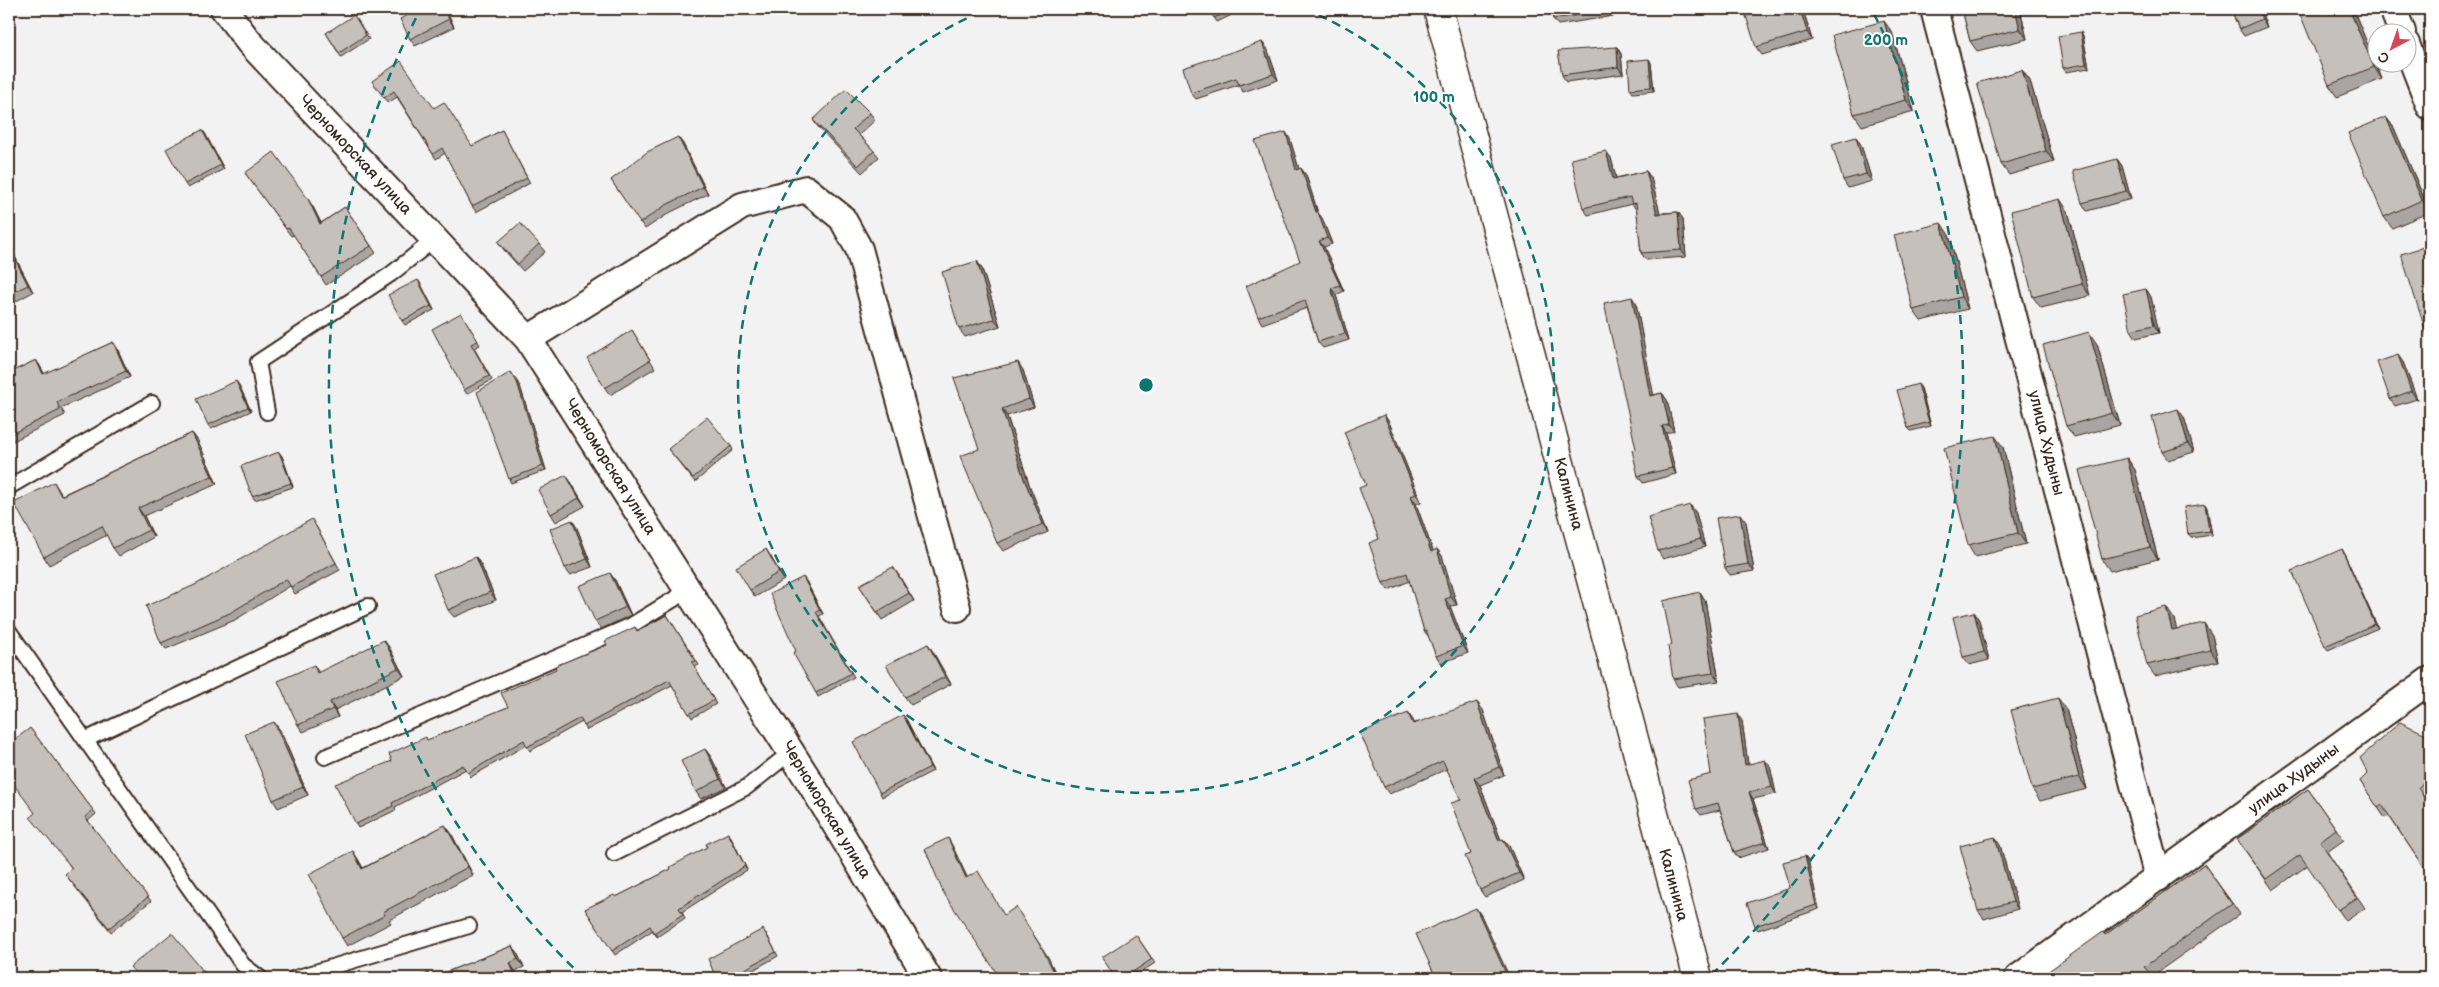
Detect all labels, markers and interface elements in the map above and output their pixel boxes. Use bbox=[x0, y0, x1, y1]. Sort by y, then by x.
north arrow bbox=[2366, 22, 2416, 72]
text: 200 m bbox=[1864, 31, 1908, 50]
text: С bbox=[2374, 48, 2393, 67]
text: 100 m bbox=[1413, 88, 1455, 107]
street label: Черноморская улица bbox=[295, 91, 416, 219]
centre of rings bbox=[1137, 376, 1155, 394]
street label: улица Худыны bbox=[2024, 389, 2068, 497]
street label: Черноморская улица bbox=[560, 395, 660, 539]
street label: Калинина bbox=[1549, 456, 1587, 533]
street label: Черноморская улица bbox=[777, 738, 875, 883]
street label: улица Худыны bbox=[2245, 740, 2343, 818]
street label: Калинина bbox=[1654, 847, 1692, 924]

